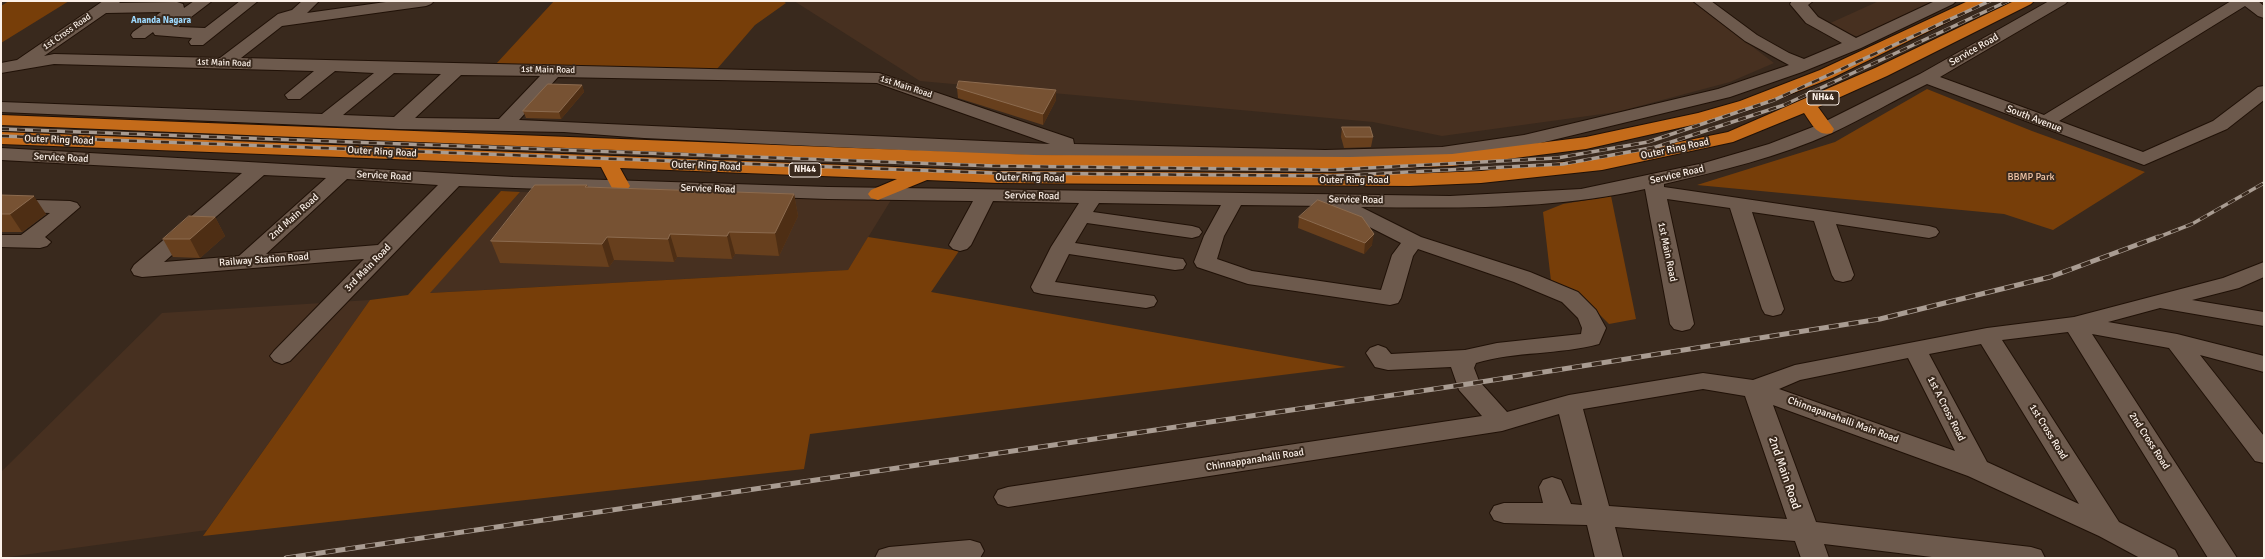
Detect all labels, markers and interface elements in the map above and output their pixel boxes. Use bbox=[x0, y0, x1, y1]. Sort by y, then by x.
street label: 1st Cross Road bbox=[41, 11, 93, 53]
district label: Ananda Nagara bbox=[131, 16, 191, 26]
street label: Service Road bbox=[1947, 31, 2001, 69]
street label: 1st Main Road bbox=[197, 57, 251, 69]
street label: 1st Main Road bbox=[521, 64, 575, 76]
street label: 1st Main Road bbox=[878, 73, 934, 101]
road number: NH44 bbox=[1807, 91, 1839, 105]
street label: South Avenue bbox=[2004, 103, 2064, 135]
street label: Outer Ring Road bbox=[24, 133, 94, 147]
street label: Outer Ring Road bbox=[1640, 136, 1710, 162]
street label: Outer Ring Road bbox=[347, 144, 417, 160]
street label: Service Road bbox=[33, 151, 89, 165]
street label: Outer Ring Road bbox=[671, 159, 741, 173]
road number: NH44 bbox=[789, 163, 821, 177]
street label: Service Road bbox=[1649, 163, 1705, 187]
street label: Service Road bbox=[356, 169, 412, 183]
street label: Outer Ring Road bbox=[995, 171, 1065, 185]
park label: BBMP Park bbox=[2007, 171, 2055, 183]
street label: Outer Ring Road bbox=[1319, 174, 1389, 186]
street label: Service Road bbox=[680, 182, 736, 196]
street label: Service Road bbox=[1004, 190, 1060, 202]
street label: 2nd Main Road bbox=[266, 191, 322, 243]
street label: Service Road bbox=[1328, 194, 1384, 206]
street label: 1st Main Road bbox=[1655, 221, 1679, 283]
street label: 3rd Main Road bbox=[342, 242, 394, 294]
street label: Railway Station Road bbox=[219, 251, 309, 269]
street label: 1st A Cross Road bbox=[1925, 375, 1967, 443]
street label: Chinnapanahalli Main Road bbox=[1786, 394, 1900, 446]
street label: 1st Cross Road bbox=[2026, 402, 2070, 462]
street label: 2nd Cross Road bbox=[2126, 410, 2172, 472]
street label: 2nd Main Road bbox=[1765, 435, 1803, 511]
street label: Chinnappanahalli Road bbox=[1205, 446, 1305, 474]

